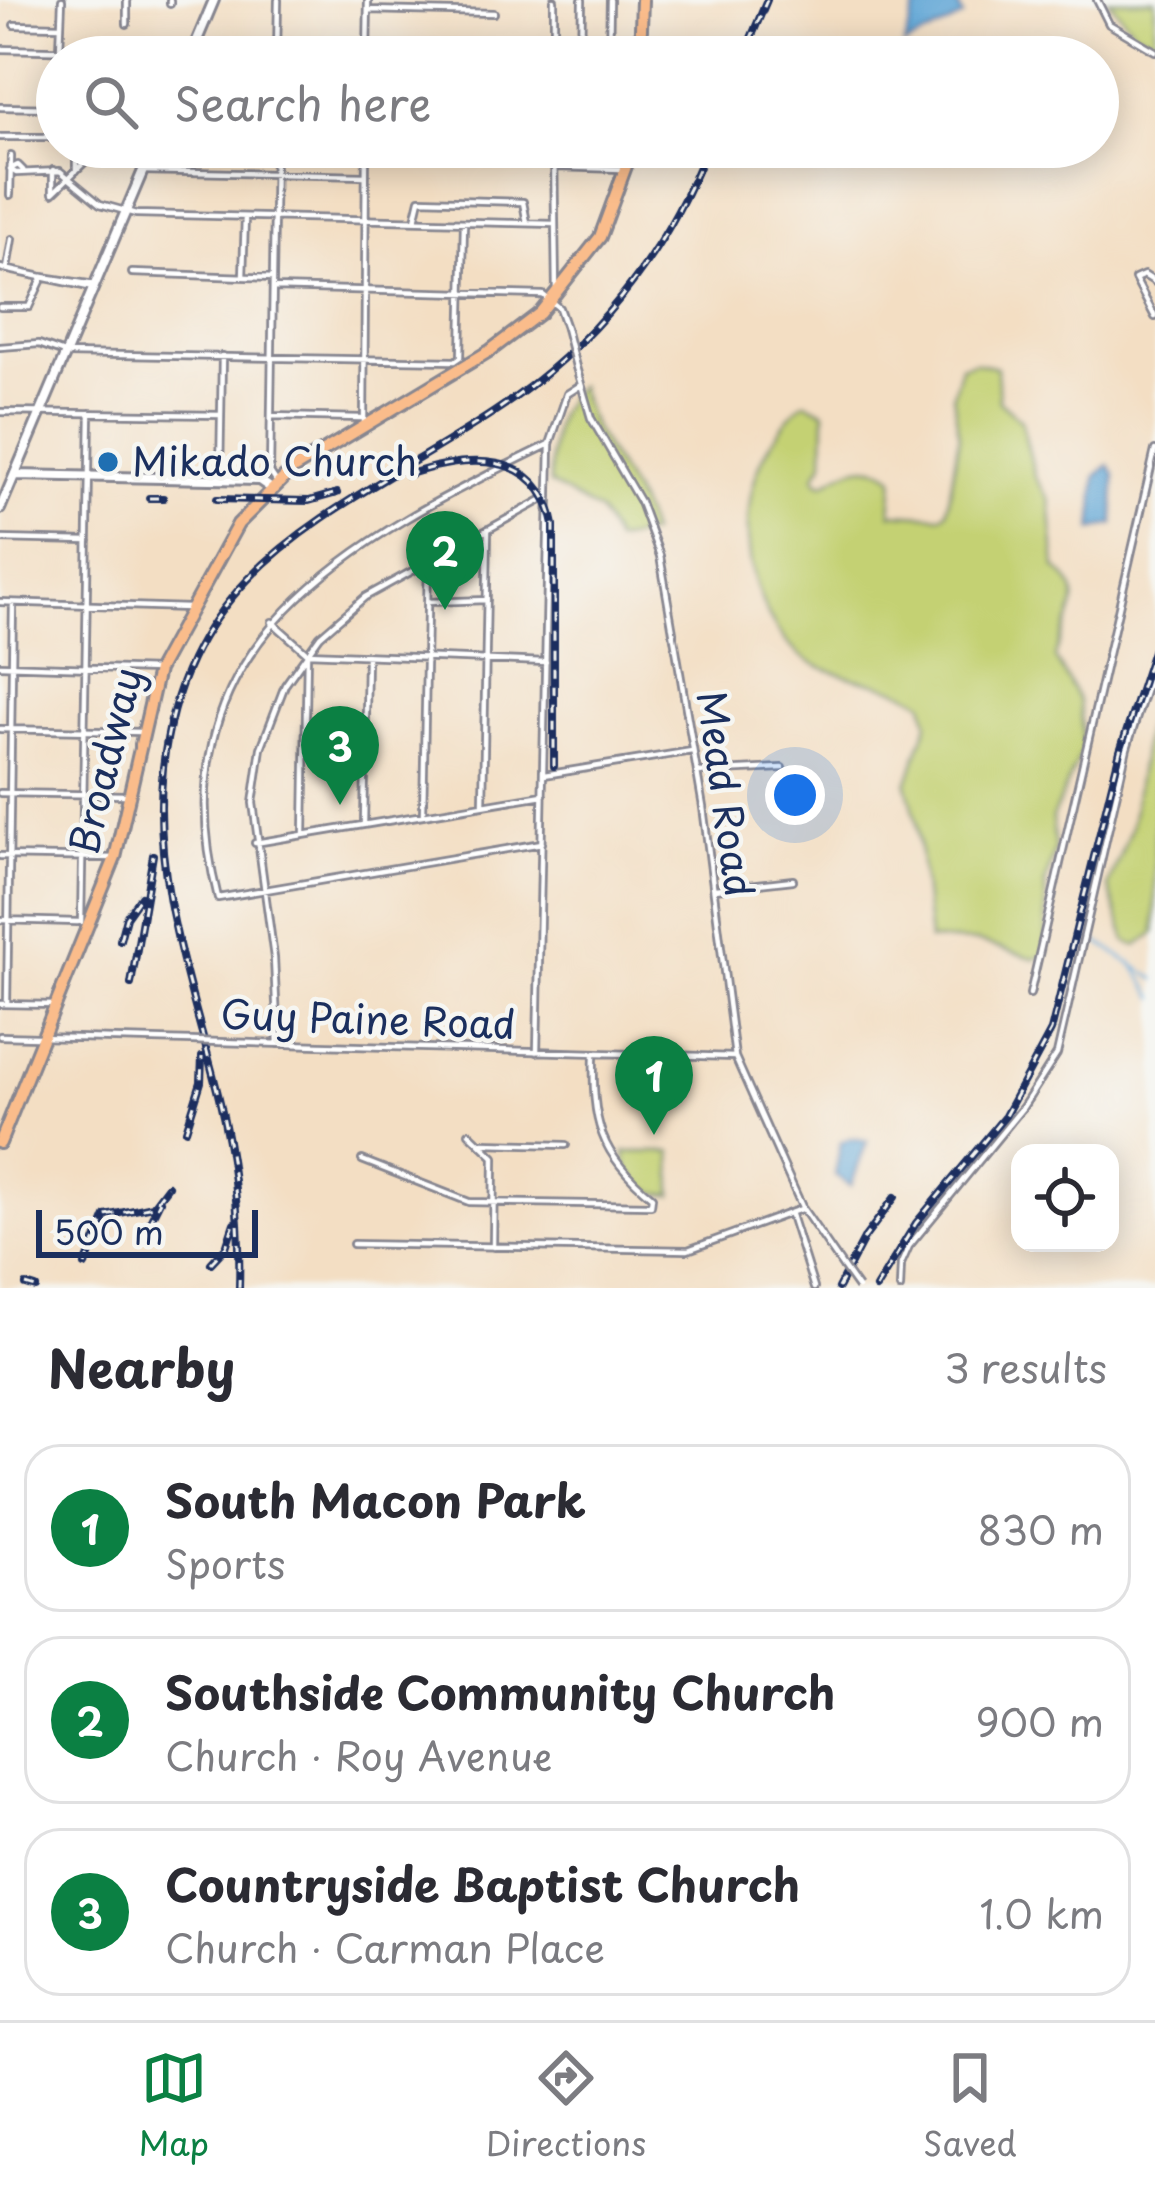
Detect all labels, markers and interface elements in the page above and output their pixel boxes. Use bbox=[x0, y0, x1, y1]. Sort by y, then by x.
search box bbox=[36, 36, 1119, 168]
text: Search here bbox=[174, 68, 431, 136]
icon: search bbox=[78, 69, 144, 135]
place label: Mikado Church bbox=[132, 430, 417, 489]
marker: Mikado Church bbox=[95, 449, 121, 475]
pin: 2 bbox=[406, 511, 484, 610]
street label: Broadway bbox=[52, 661, 155, 860]
street label: Mead Road bbox=[684, 687, 771, 900]
pin: 3 bbox=[301, 706, 379, 805]
your location bbox=[765, 765, 825, 825]
street label: Guy Paine Road bbox=[219, 983, 517, 1052]
pin: 1 bbox=[615, 1036, 693, 1135]
map controls bbox=[1011, 1144, 1119, 1252]
button: locate bbox=[1011, 1144, 1119, 1252]
scale bar bbox=[36, 1204, 258, 1257]
text: 500 m bbox=[54, 1206, 164, 1256]
text: Nearby bbox=[48, 1328, 235, 1405]
text: 3 results bbox=[944, 1337, 1107, 1396]
text: South Macon Park bbox=[165, 1465, 586, 1533]
text: 1 bbox=[81, 1499, 99, 1558]
text: 830 m bbox=[978, 1499, 1104, 1558]
text: Sports bbox=[165, 1533, 285, 1592]
text: Southside Community Church bbox=[165, 1657, 835, 1725]
text: 2 bbox=[76, 1691, 104, 1750]
text: 900 m bbox=[976, 1691, 1104, 1750]
text: Church · Roy Avenue bbox=[165, 1725, 552, 1784]
text: Countryside Baptist Church bbox=[165, 1849, 800, 1917]
text: 3 bbox=[77, 1883, 103, 1942]
text: 1.0 km bbox=[980, 1883, 1104, 1942]
text: Church · Carman Place bbox=[165, 1917, 605, 1976]
tab: Map bbox=[138, 2045, 209, 2167]
tab: Directions bbox=[486, 2045, 646, 2167]
tab: Saved bbox=[923, 2045, 1017, 2167]

